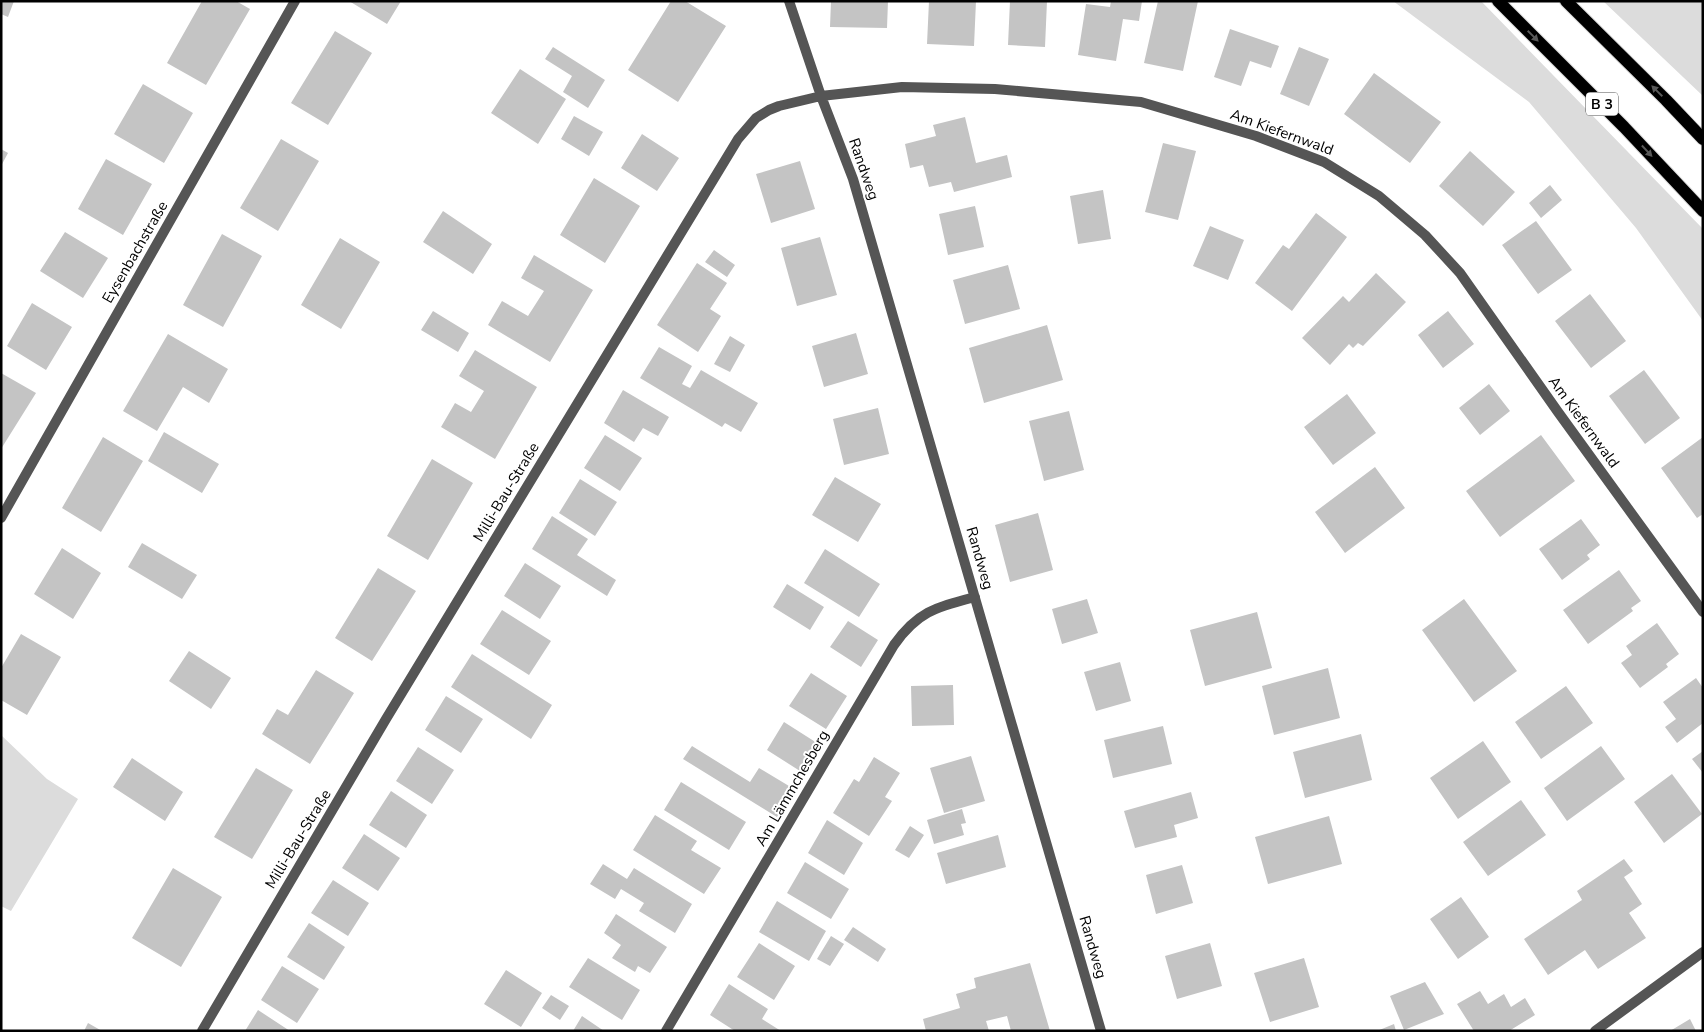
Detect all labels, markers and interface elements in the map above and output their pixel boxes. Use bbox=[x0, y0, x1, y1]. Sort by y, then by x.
one-way arrow bbox=[1526, 29, 1538, 41]
one-way arrow bbox=[1651, 85, 1663, 97]
road number: B 3 bbox=[1586, 92, 1618, 116]
street label: Am Kiefernwald bbox=[1228, 104, 1336, 160]
street label: Randweg bbox=[844, 135, 884, 203]
one-way arrow bbox=[1641, 145, 1653, 157]
street label: Eysenbachstraße bbox=[98, 197, 172, 307]
street label: Am Kiefernwald bbox=[1544, 372, 1624, 472]
street label: Milli-Bau-Straße bbox=[468, 439, 544, 545]
street label: Randweg bbox=[961, 524, 999, 592]
street label: Am Lämmchesberg bbox=[751, 726, 833, 850]
street label: Milli-Bau-Straße bbox=[260, 786, 336, 892]
street label: Randweg bbox=[1074, 913, 1112, 981]

